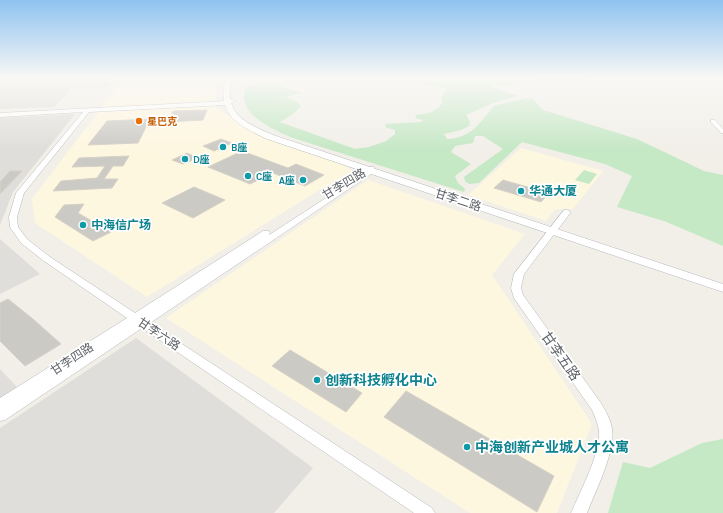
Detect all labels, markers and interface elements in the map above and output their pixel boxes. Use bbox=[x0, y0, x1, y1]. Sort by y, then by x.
marker: 星巴克 bbox=[134, 116, 144, 126]
place label: 星巴克 bbox=[147, 116, 177, 128]
marker: B座 bbox=[218, 142, 228, 152]
place label: B座 bbox=[231, 142, 247, 154]
marker: D座 bbox=[180, 154, 190, 164]
place label: D座 bbox=[193, 154, 210, 166]
street label: 甘李四路 bbox=[320, 166, 368, 202]
marker: C座 bbox=[243, 171, 253, 181]
place label: C座 bbox=[256, 171, 272, 183]
place label: A座 bbox=[279, 175, 295, 187]
marker: A座 bbox=[298, 175, 308, 185]
place label: 华通大厦 bbox=[529, 184, 577, 198]
street label: 甘李二路 bbox=[433, 186, 483, 214]
marker: 华通大厦 bbox=[516, 186, 526, 196]
place label: 中海信广场 bbox=[91, 218, 151, 232]
marker: 中海信广场 bbox=[78, 220, 88, 230]
street label: 甘李六路 bbox=[135, 315, 183, 353]
street label: 甘李五路 bbox=[538, 328, 584, 384]
street label: 甘李四路 bbox=[48, 340, 96, 378]
place label: 创新科技孵化中心 bbox=[325, 372, 437, 389]
marker: 创新科技孵化中心 bbox=[312, 375, 322, 385]
place label: 中海创新产业城人才公寓 bbox=[475, 439, 629, 456]
marker: 中海创新产业城人才公寓 bbox=[462, 442, 472, 452]

